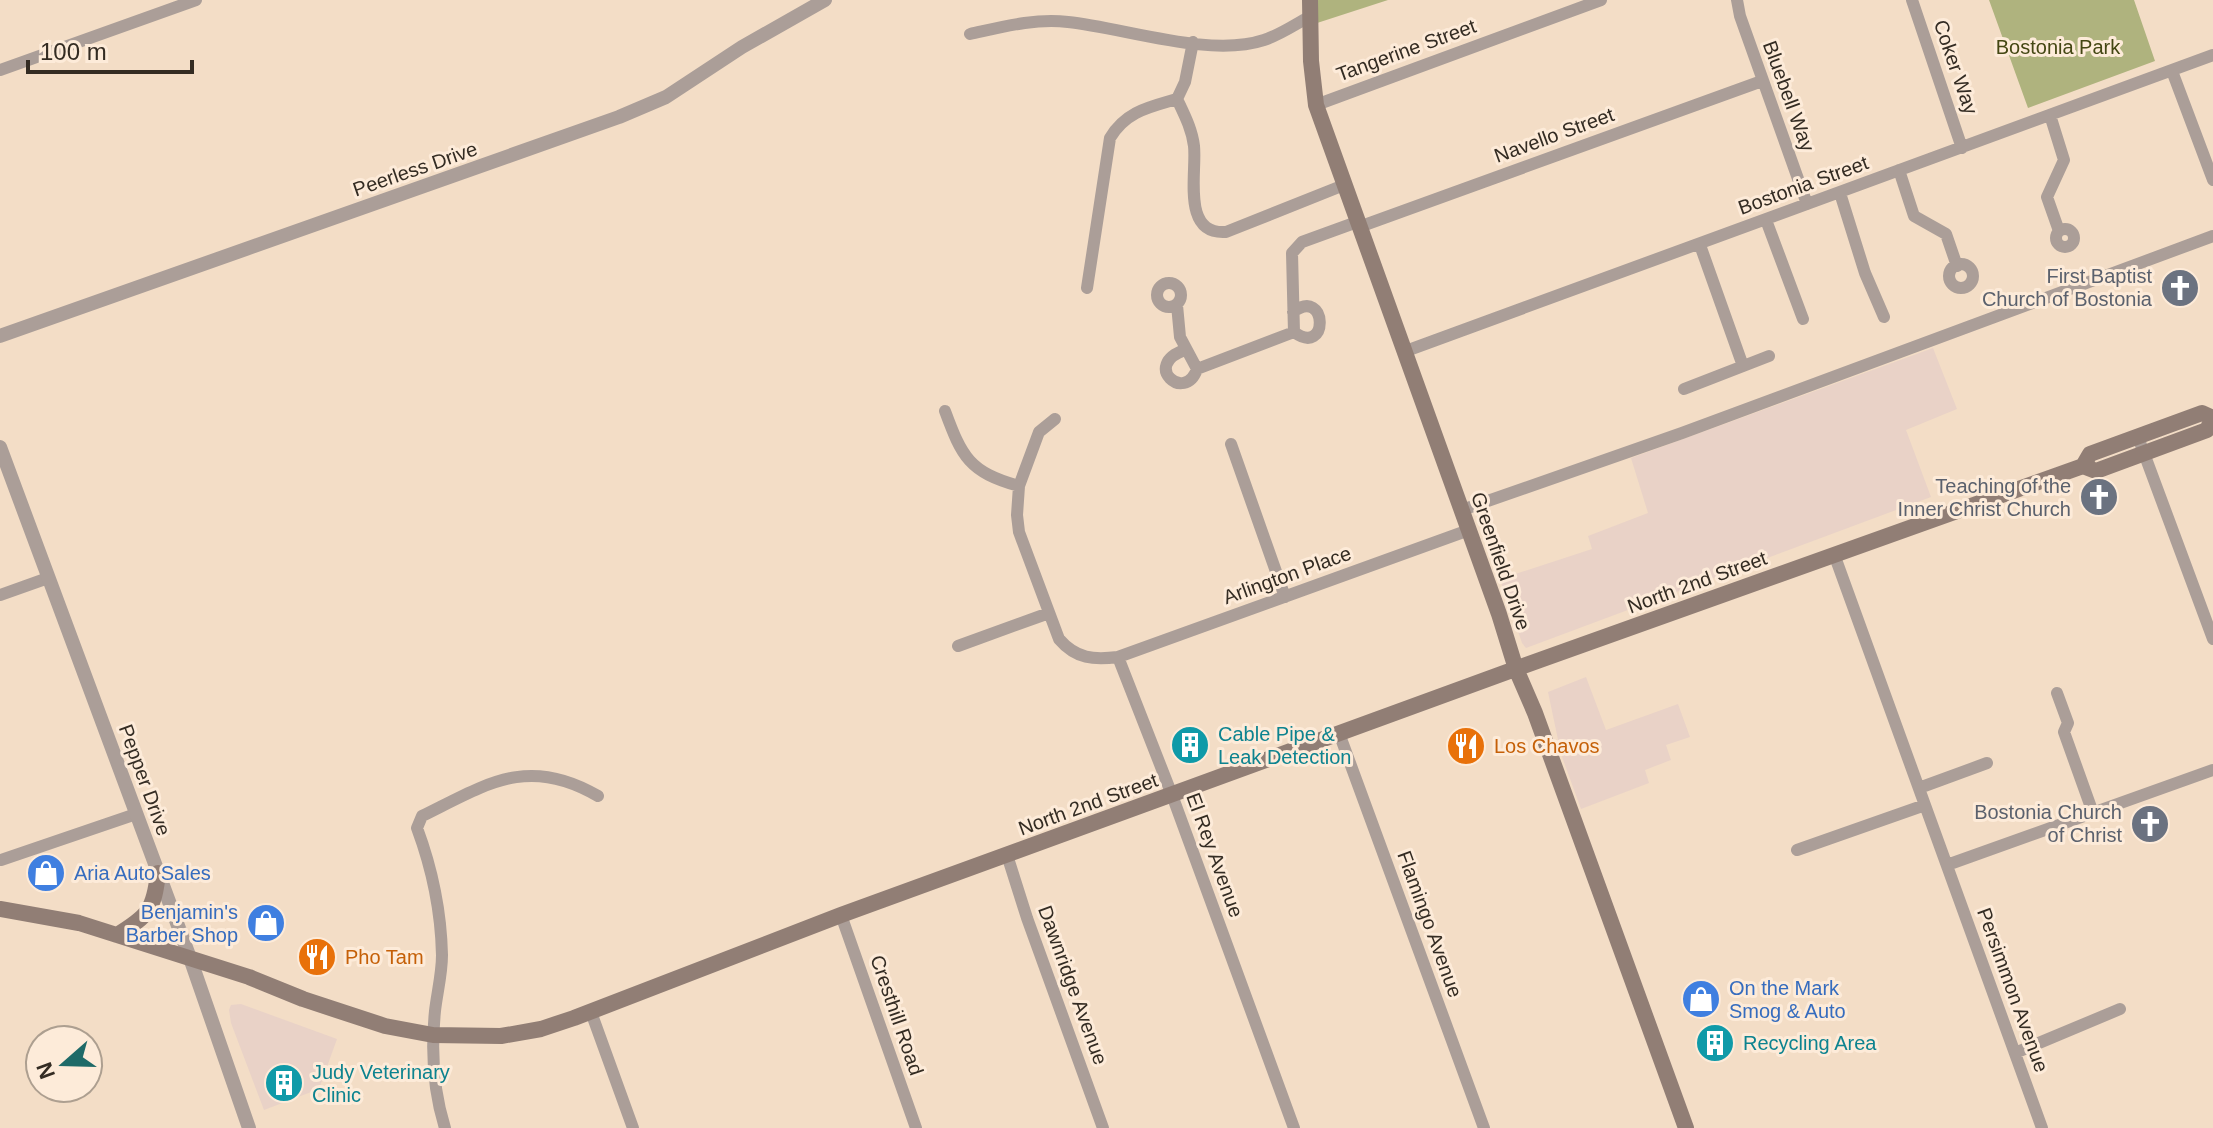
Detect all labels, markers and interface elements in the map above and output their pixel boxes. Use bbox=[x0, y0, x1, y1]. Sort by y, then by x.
street label: Tangerine Street bbox=[1333, 14, 1479, 85]
street label: Coker Way bbox=[1930, 17, 1982, 117]
scale bar bbox=[28, 24, 192, 74]
park label: Bostonia Park bbox=[1996, 36, 2121, 58]
text: 100 m bbox=[40, 38, 107, 65]
street label: Bluebell Way bbox=[1759, 38, 1819, 154]
street label: Navello Street bbox=[1491, 103, 1617, 167]
street label: Peerless Drive bbox=[350, 137, 480, 201]
street label: Bostonia Street bbox=[1735, 151, 1871, 219]
place label: First Baptist Church of Bostonia bbox=[1982, 265, 2153, 310]
church icon: First Baptist Church of Bostonia bbox=[2159, 267, 2201, 309]
place label: Teaching of the Inner Christ Church bbox=[1898, 475, 2071, 520]
church icon: Teaching of the Inner Christ Church bbox=[2078, 476, 2120, 518]
street label: Greenfield Drive bbox=[1467, 489, 1535, 633]
street label: Arlington Place bbox=[1220, 542, 1354, 608]
street label: North 2nd Street bbox=[1624, 546, 1770, 617]
street label: Pepper Drive bbox=[115, 721, 175, 839]
place label: Cable Pipe & Leak Detection bbox=[1218, 723, 1351, 768]
building icon: Cable Pipe & Leak Detection bbox=[1169, 724, 1211, 766]
restaurant icon: Los Chavos bbox=[1445, 725, 1487, 767]
place label: Los Chavos bbox=[1494, 735, 1600, 757]
street label: North 2nd Street bbox=[1015, 768, 1161, 839]
street label: El Rey Avenue bbox=[1182, 790, 1248, 920]
place label: Bostonia Church of Christ bbox=[1974, 801, 2122, 846]
church icon: Bostonia Church of Christ bbox=[2129, 803, 2171, 845]
street label: Flamingo Avenue bbox=[1393, 848, 1467, 1000]
shop icon: Aria Auto Sales bbox=[25, 852, 67, 894]
place label: Aria Auto Sales bbox=[74, 862, 211, 884]
place label: Benjamin's Barber Shop bbox=[126, 901, 238, 946]
shop icon: Benjamin's Barber Shop bbox=[245, 902, 287, 944]
street label: Dawnridge Avenue bbox=[1034, 903, 1112, 1067]
street label: Persimmon Avenue bbox=[1973, 905, 2053, 1075]
restaurant icon: Pho Tam bbox=[296, 936, 338, 978]
place label: Pho Tam bbox=[345, 946, 424, 968]
street label: Cresthill Road bbox=[866, 952, 928, 1078]
place label: On the Mark Smog & Auto bbox=[1729, 977, 1846, 1022]
shop icon: On the Mark Smog & Auto bbox=[1680, 978, 1722, 1020]
building icon: Recycling Area bbox=[1694, 1022, 1736, 1064]
north arrow bbox=[24, 1024, 104, 1104]
place label: Recycling Area bbox=[1743, 1032, 1877, 1054]
text: N bbox=[31, 1059, 60, 1082]
place label: Judy Veterinary Clinic bbox=[312, 1061, 450, 1106]
building icon: Judy Veterinary Clinic bbox=[263, 1062, 305, 1104]

